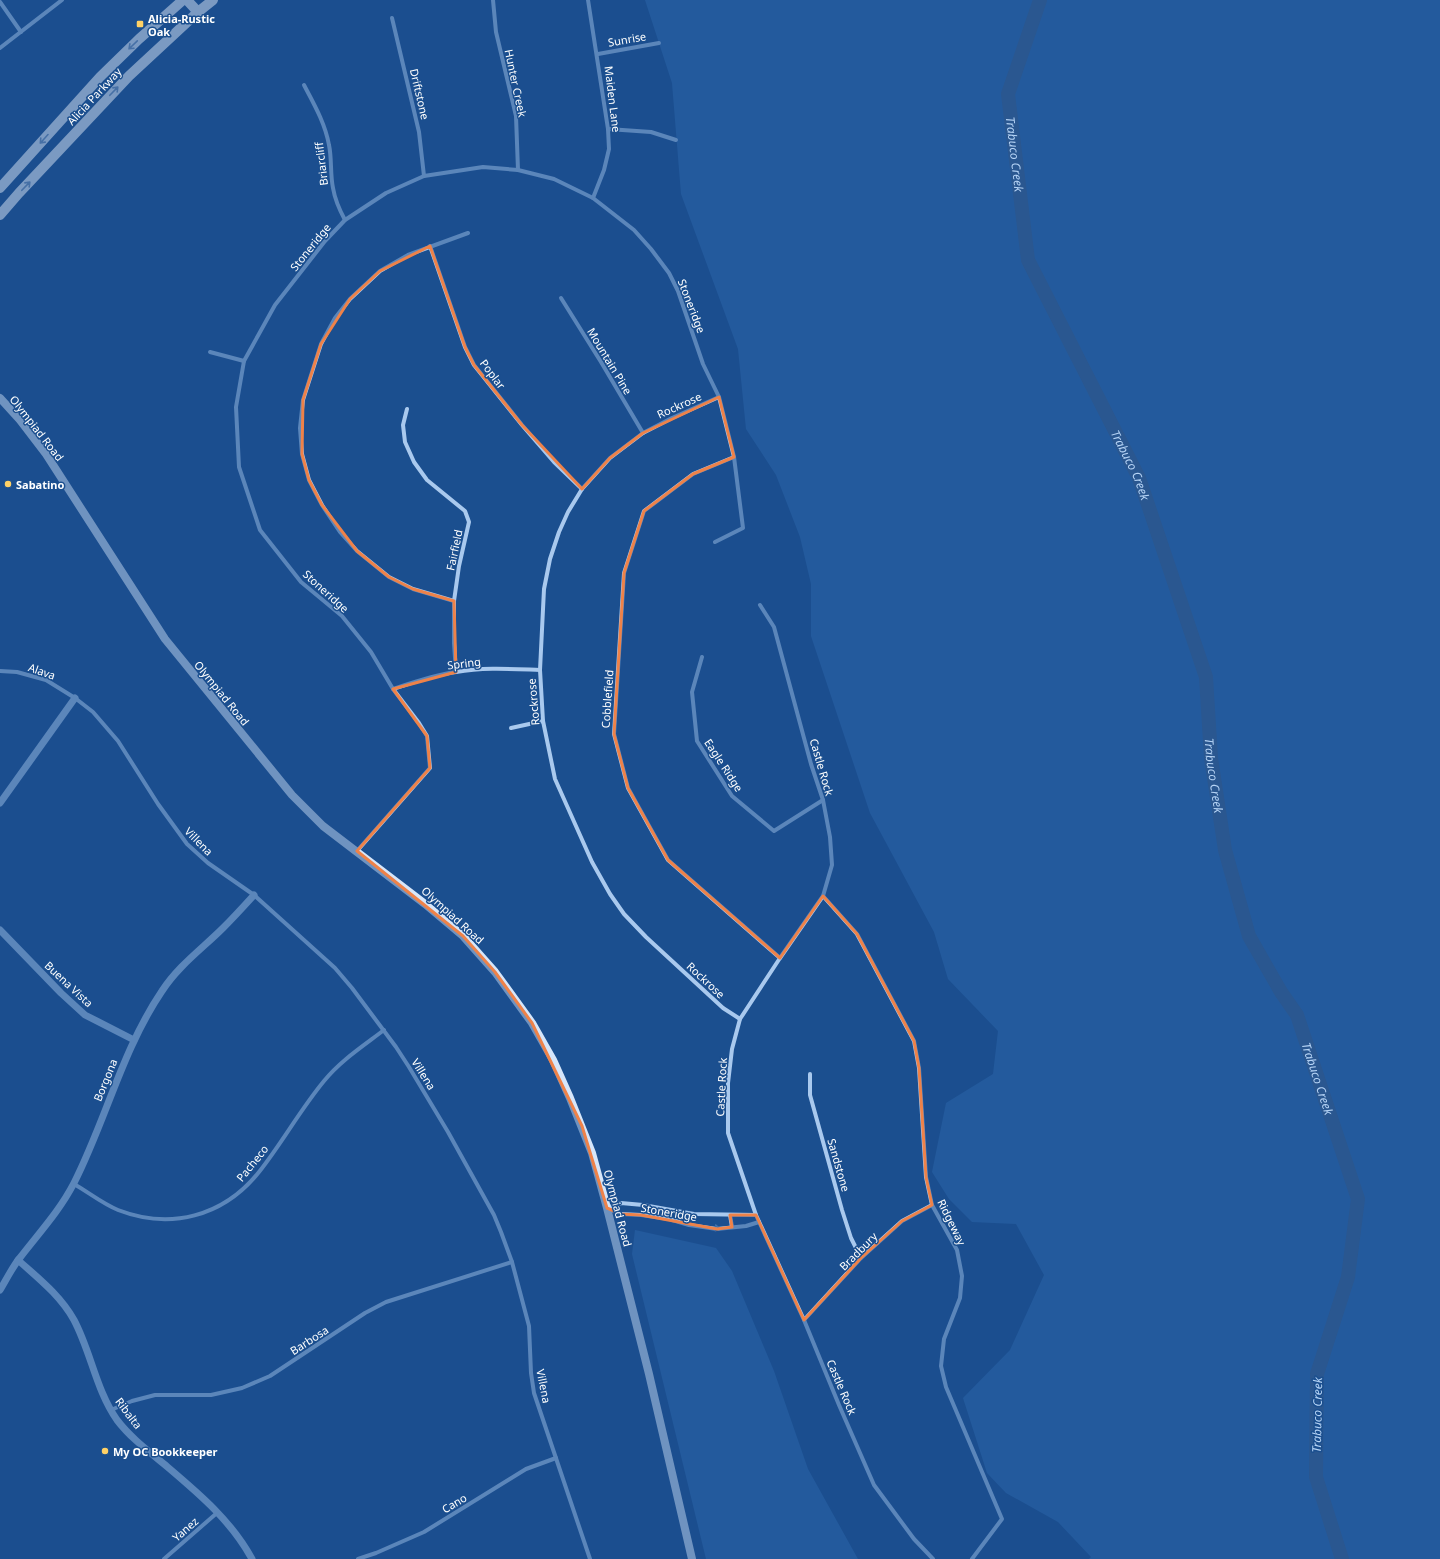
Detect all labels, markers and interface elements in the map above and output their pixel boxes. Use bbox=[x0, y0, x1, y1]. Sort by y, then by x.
place label: Alicia-Rustic Oak bbox=[148, 11, 215, 39]
marker: Alicia-Rustic Oak bbox=[135, 19, 145, 29]
street label: Sunrise bbox=[607, 28, 647, 50]
one-way arrow bbox=[128, 40, 138, 50]
street label: Hunter Creek bbox=[502, 48, 531, 118]
street label: Alicia Parkway bbox=[63, 64, 125, 128]
street label: Maiden Lane bbox=[601, 65, 625, 133]
street label: Driftstone bbox=[407, 67, 433, 121]
one-way arrow bbox=[110, 86, 119, 96]
water label: Trabuco Creek bbox=[1002, 116, 1028, 194]
one-way arrow bbox=[39, 134, 48, 145]
street label: Briarcliff bbox=[311, 140, 331, 187]
one-way arrow bbox=[21, 181, 30, 191]
street label: Stoneridge bbox=[286, 220, 334, 274]
street label: Stoneridge bbox=[675, 277, 709, 335]
street label: Mountain Pine bbox=[584, 325, 636, 397]
street label: Poplar bbox=[477, 356, 509, 392]
street label: Rockrose bbox=[654, 389, 704, 421]
street label: Olympiad Road bbox=[7, 392, 67, 464]
water label: Trabuco Creek bbox=[1107, 427, 1155, 503]
place label: Sabatino bbox=[16, 477, 64, 492]
marker: Sabatino bbox=[3, 479, 13, 489]
street label: Fairfield bbox=[442, 528, 466, 572]
street label: Stoneridge bbox=[300, 566, 352, 616]
street label: Spring bbox=[446, 653, 482, 673]
street label: Olympiad Road bbox=[191, 658, 253, 728]
street label: Alava bbox=[26, 659, 58, 683]
street label: Cobblefield bbox=[597, 669, 617, 729]
street label: Rockrose bbox=[523, 678, 543, 726]
street label: Eagle Ridge bbox=[701, 736, 747, 794]
street label: Castle Rock bbox=[807, 737, 837, 798]
water label: Trabuco Creek bbox=[1201, 737, 1228, 815]
street label: Villena bbox=[182, 824, 216, 858]
street label: Olympiad Road bbox=[419, 883, 487, 947]
street label: Buena Vista bbox=[42, 958, 96, 1010]
street label: Rockrose bbox=[684, 958, 728, 1002]
water label: Trabuco Creek bbox=[1298, 1040, 1338, 1118]
street label: Villena bbox=[409, 1055, 439, 1093]
street label: Borgona bbox=[90, 1056, 120, 1104]
street label: Castle Rock bbox=[712, 1057, 730, 1117]
street label: Sandstone bbox=[824, 1137, 854, 1193]
street label: Pacheco bbox=[233, 1141, 272, 1184]
street label: Olympiad Road bbox=[601, 1168, 635, 1248]
street label: Ridgeway bbox=[934, 1196, 970, 1248]
street label: Stoneridge bbox=[640, 1200, 698, 1224]
one-way arrow bbox=[707, 1224, 720, 1231]
street label: Bradbury bbox=[836, 1228, 881, 1273]
street label: Barbosa bbox=[287, 1322, 331, 1358]
street label: Castle Rock bbox=[824, 1357, 860, 1417]
street label: Villena bbox=[533, 1368, 555, 1404]
water label: Trabuco Creek bbox=[1308, 1376, 1326, 1453]
street label: Ribalta bbox=[112, 1394, 146, 1432]
place label: My OC Bookkeeper bbox=[113, 1444, 217, 1459]
marker: My OC Bookkeeper bbox=[100, 1446, 110, 1456]
street label: Cano bbox=[439, 1490, 470, 1516]
street label: Yanez bbox=[169, 1514, 201, 1544]

